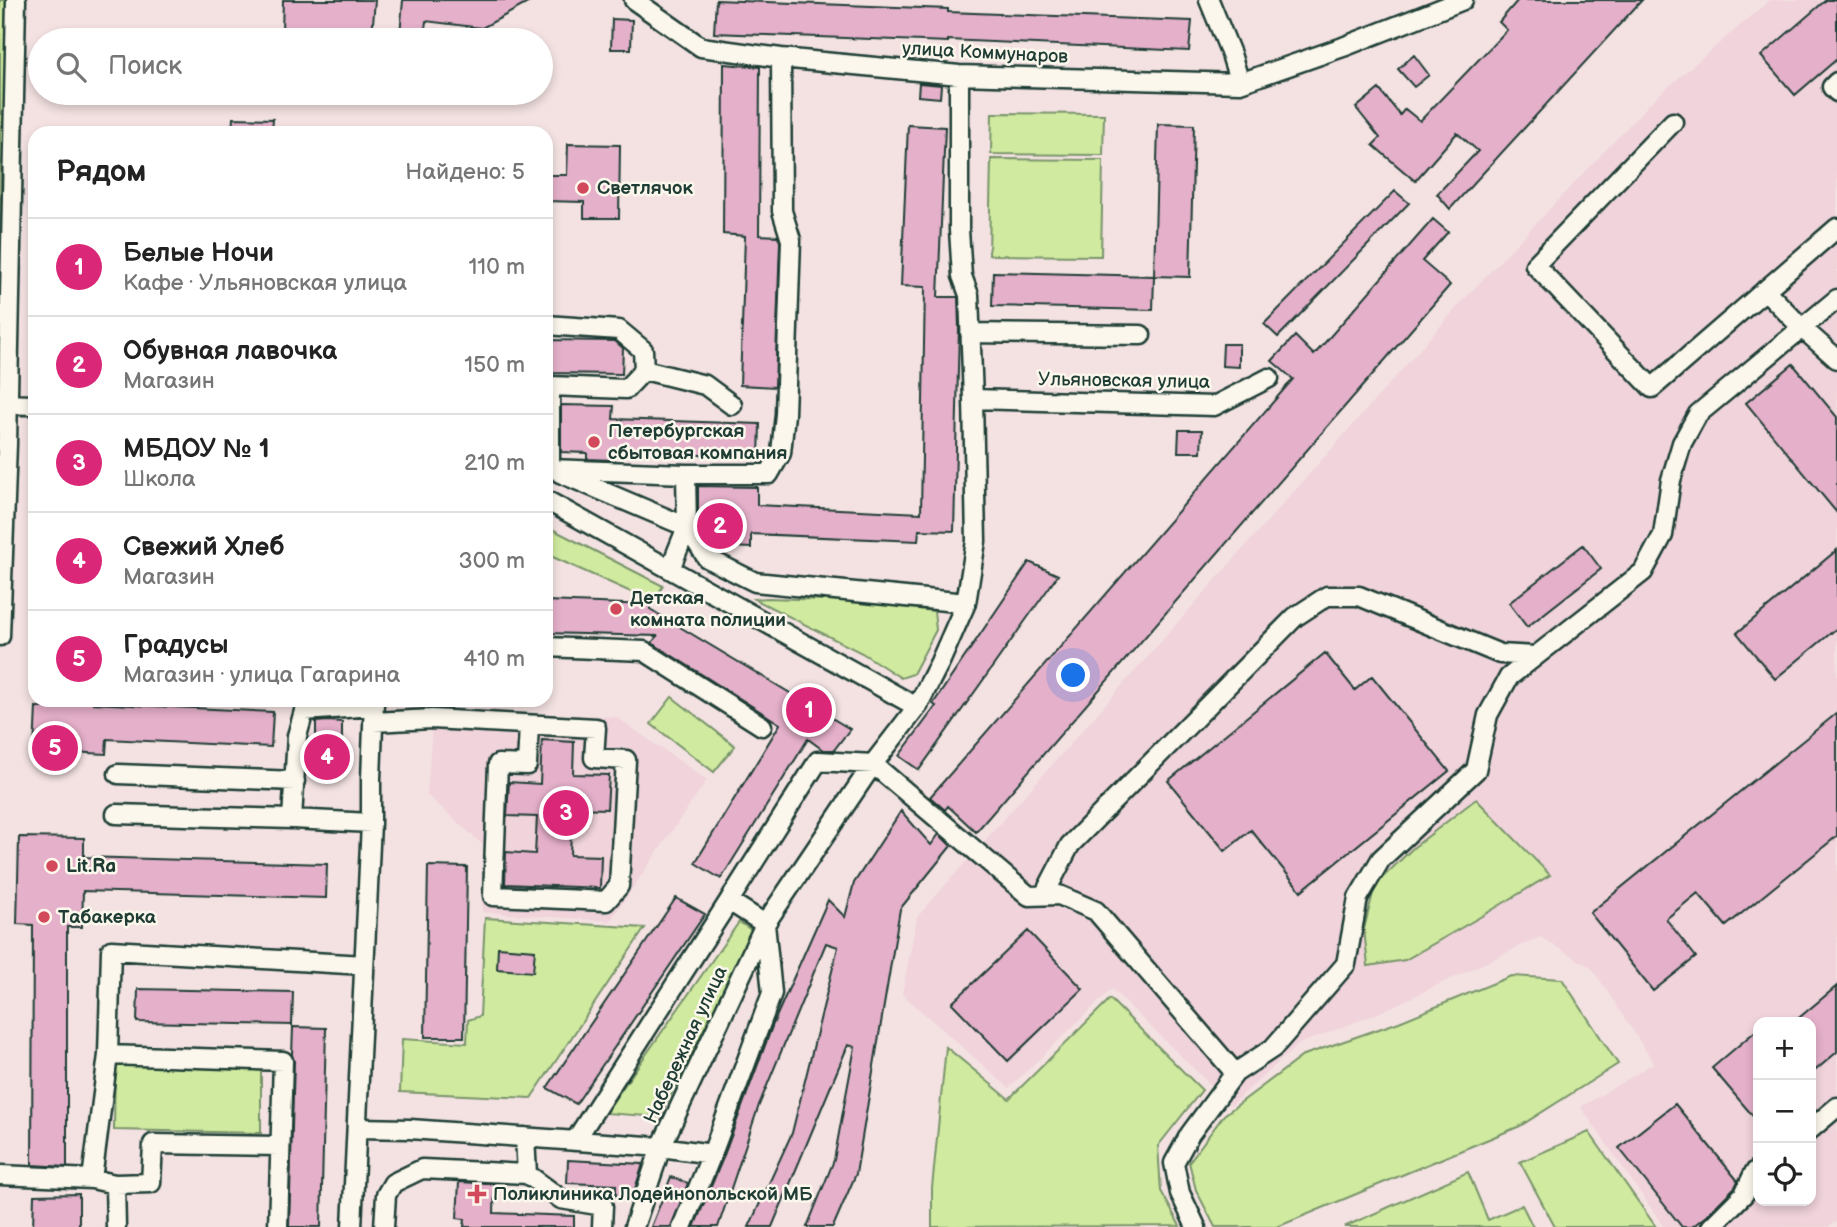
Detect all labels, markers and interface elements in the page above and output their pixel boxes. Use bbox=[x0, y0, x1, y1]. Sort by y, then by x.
search box bbox=[28, 28, 553, 105]
street label: улица Коммунаров bbox=[901, 37, 1069, 69]
icon: search bbox=[52, 48, 90, 86]
text: Поиск bbox=[108, 51, 182, 82]
text: Рядом bbox=[56, 154, 146, 190]
text: Найдено: 5 bbox=[405, 158, 525, 186]
place label: Светлячок bbox=[597, 177, 693, 200]
marker: Светлячок bbox=[575, 180, 591, 196]
text: Белые Ночи bbox=[123, 238, 274, 269]
text: 1 bbox=[74, 253, 84, 281]
text: 110 m bbox=[468, 253, 525, 281]
text: Кафе · Ульяновская улица bbox=[123, 269, 407, 297]
text: Обувная лавочка bbox=[123, 336, 337, 367]
text: 2 bbox=[72, 351, 86, 379]
text: 150 m bbox=[464, 351, 525, 379]
text: Магазин bbox=[123, 367, 215, 395]
street label: Ульяновская улица bbox=[1038, 368, 1210, 394]
place label: Петербургская сбытовая компания bbox=[608, 420, 788, 465]
text: МБДОУ № 1 bbox=[123, 434, 270, 465]
marker: Петербургская сбытовая компания bbox=[586, 434, 602, 450]
text: 3 bbox=[72, 449, 86, 477]
text: 210 m bbox=[464, 449, 525, 477]
text: Школа bbox=[123, 465, 196, 493]
pin: 2 bbox=[697, 500, 743, 552]
text: Свежий Хлеб bbox=[123, 532, 285, 563]
text: 4 bbox=[72, 547, 86, 575]
text: 300 m bbox=[459, 547, 525, 575]
text: Магазин bbox=[123, 563, 215, 591]
place label: Детская комната полиции bbox=[630, 587, 786, 632]
marker: Детская комната полиции bbox=[608, 601, 624, 617]
text: Градусы bbox=[123, 630, 228, 661]
text: 5 bbox=[72, 645, 86, 673]
text: 410 m bbox=[463, 645, 525, 673]
your location bbox=[1056, 658, 1090, 692]
text: Магазин · улица Гагарина bbox=[123, 661, 400, 689]
pin: 1 bbox=[786, 684, 832, 736]
pin: 5 bbox=[32, 722, 78, 774]
pin: 4 bbox=[304, 731, 350, 783]
pin: 3 bbox=[543, 787, 589, 839]
place label: Lit.Ra bbox=[66, 855, 116, 878]
marker: Lit.Ra bbox=[44, 858, 60, 874]
place label: Табакерка bbox=[58, 906, 157, 929]
marker: Табакерка bbox=[36, 909, 52, 925]
street label: Набережная улица bbox=[639, 963, 733, 1127]
map controls bbox=[1753, 1017, 1816, 1206]
button: + bbox=[1753, 1017, 1816, 1080]
button: − bbox=[1753, 1080, 1816, 1143]
button: locate bbox=[1753, 1143, 1816, 1206]
place label: Поликлиника Лодейнопольской МБ bbox=[493, 1183, 813, 1206]
marker: Поликлиника Лодейнопольской МБ bbox=[467, 1184, 487, 1204]

